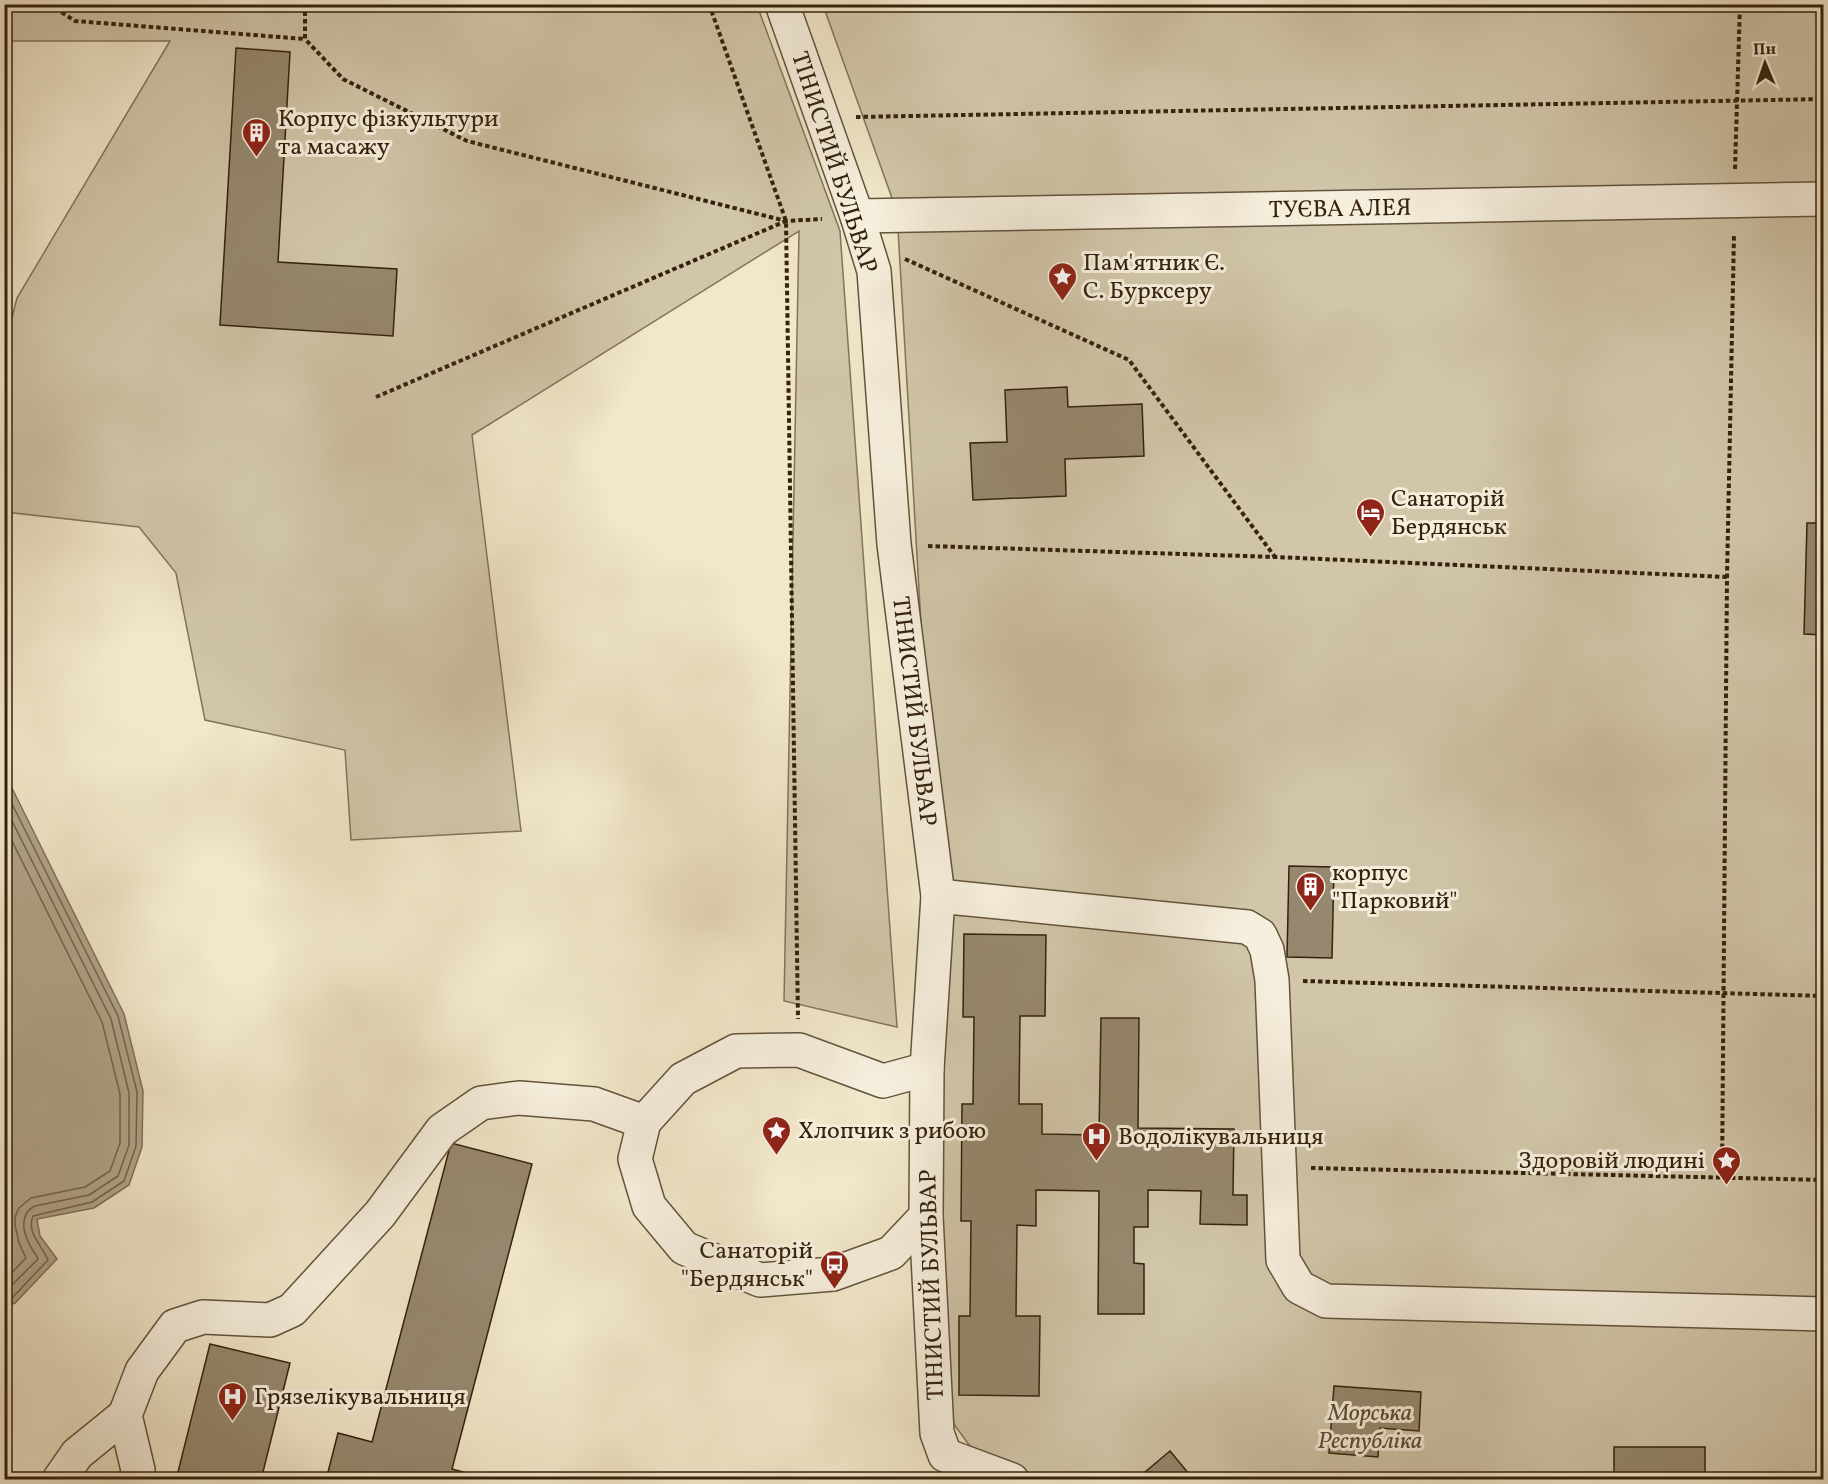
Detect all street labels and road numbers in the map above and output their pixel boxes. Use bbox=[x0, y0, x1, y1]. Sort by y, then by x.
street label: ТІНИСТИЙ БУЛЬВАР bbox=[781, 47, 885, 278]
street label: ТУЄВА АЛЕЯ bbox=[1268, 192, 1412, 228]
street label: ТІНИСТИЙ БУЛЬВАР bbox=[882, 594, 944, 828]
street label: ТІНИСТИЙ БУЛЬВАР bbox=[912, 1169, 954, 1401]

